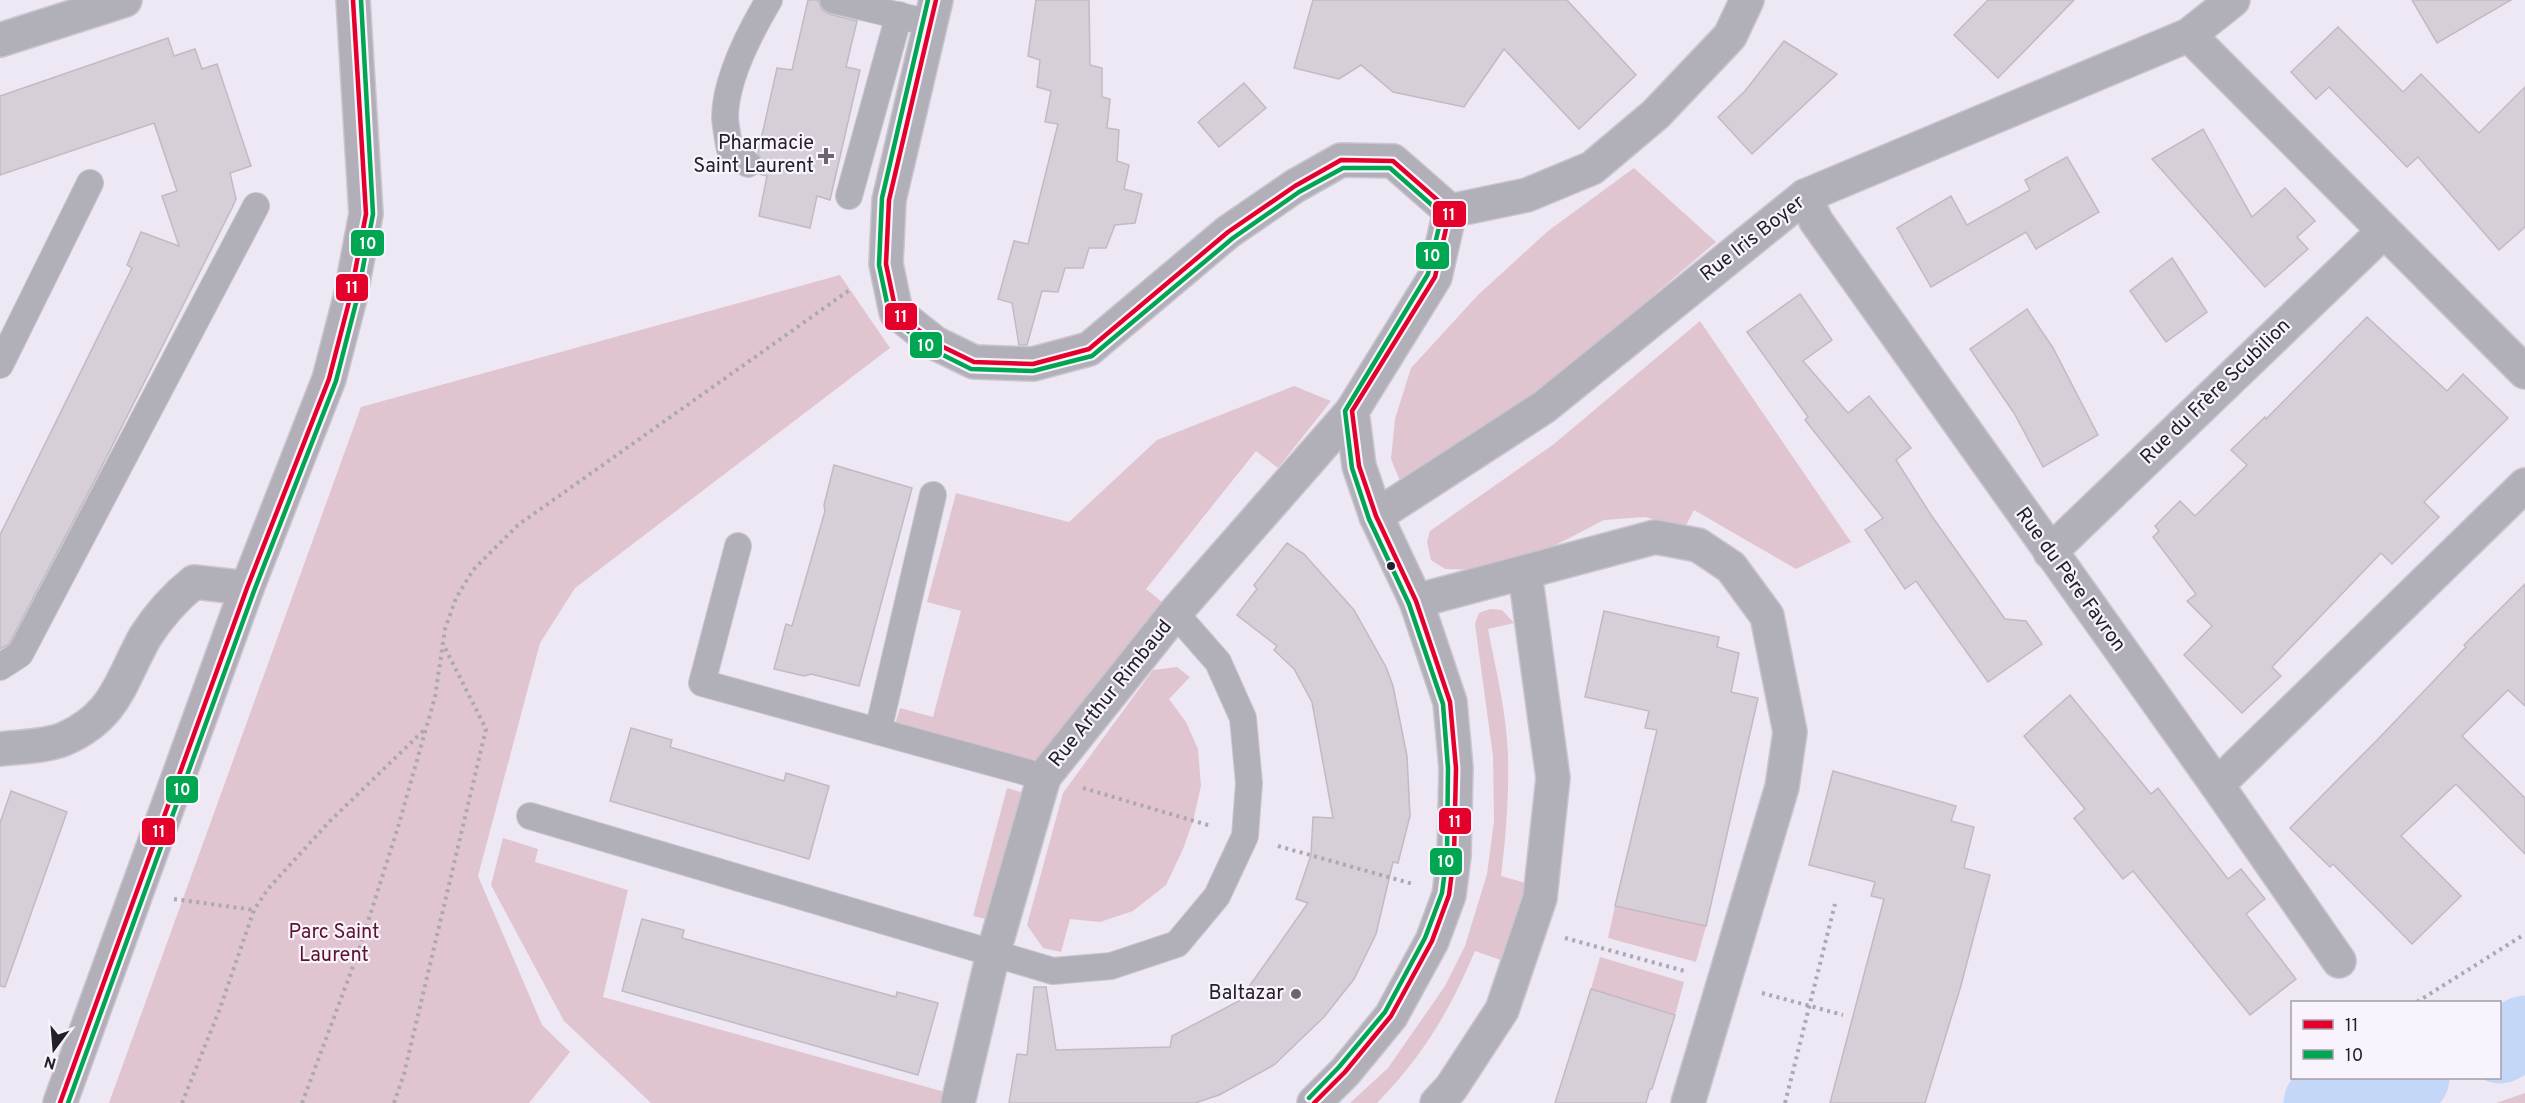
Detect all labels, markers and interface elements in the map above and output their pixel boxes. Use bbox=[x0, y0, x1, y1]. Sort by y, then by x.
place label: Pharmacie Saint Laurent bbox=[693, 131, 814, 180]
marker: Pharmacie Saint Laurent bbox=[819, 149, 833, 163]
street label: Rue Iris Boyer bbox=[1695, 190, 1811, 288]
line badge: 11 bbox=[1432, 200, 1467, 228]
text: 11 bbox=[1443, 206, 1455, 226]
line badge: 10 bbox=[350, 229, 385, 257]
text: 10 bbox=[360, 235, 376, 255]
line badge: 10 bbox=[1415, 241, 1450, 270]
text: 10 bbox=[1424, 247, 1440, 267]
line badge: 11 bbox=[335, 273, 369, 302]
text: 11 bbox=[346, 279, 358, 299]
line badge: 11 bbox=[884, 302, 918, 331]
text: 11 bbox=[895, 308, 907, 328]
street label: Rue du Frère Scubilion bbox=[2135, 313, 2297, 471]
line badge: 10 bbox=[909, 331, 943, 359]
text: 10 bbox=[918, 337, 934, 357]
street label: Rue du Père Favron bbox=[2009, 503, 2131, 657]
unlabelled marker bbox=[1385, 560, 1397, 572]
street label: Rue Arthur Rimbaud bbox=[1043, 615, 1179, 773]
line badge: 10 bbox=[165, 775, 199, 804]
text: 10 bbox=[174, 781, 190, 801]
line badge: 11 bbox=[1438, 807, 1472, 835]
text: 11 bbox=[1449, 813, 1461, 833]
line badge: 11 bbox=[141, 817, 176, 846]
text: 11 bbox=[153, 823, 165, 843]
line badge: 10 bbox=[1429, 847, 1463, 876]
text: 10 bbox=[1438, 853, 1454, 873]
park label: Parc Saint Laurent bbox=[288, 920, 380, 969]
place label: Baltazar bbox=[1208, 981, 1284, 1007]
marker: Baltazar bbox=[1289, 987, 1303, 1001]
legend bbox=[2291, 1001, 2501, 1079]
text: 11 bbox=[2345, 1015, 2358, 1038]
north arrow bbox=[24, 1019, 84, 1079]
text: 10 bbox=[2345, 1045, 2363, 1068]
text: N bbox=[42, 1050, 59, 1073]

